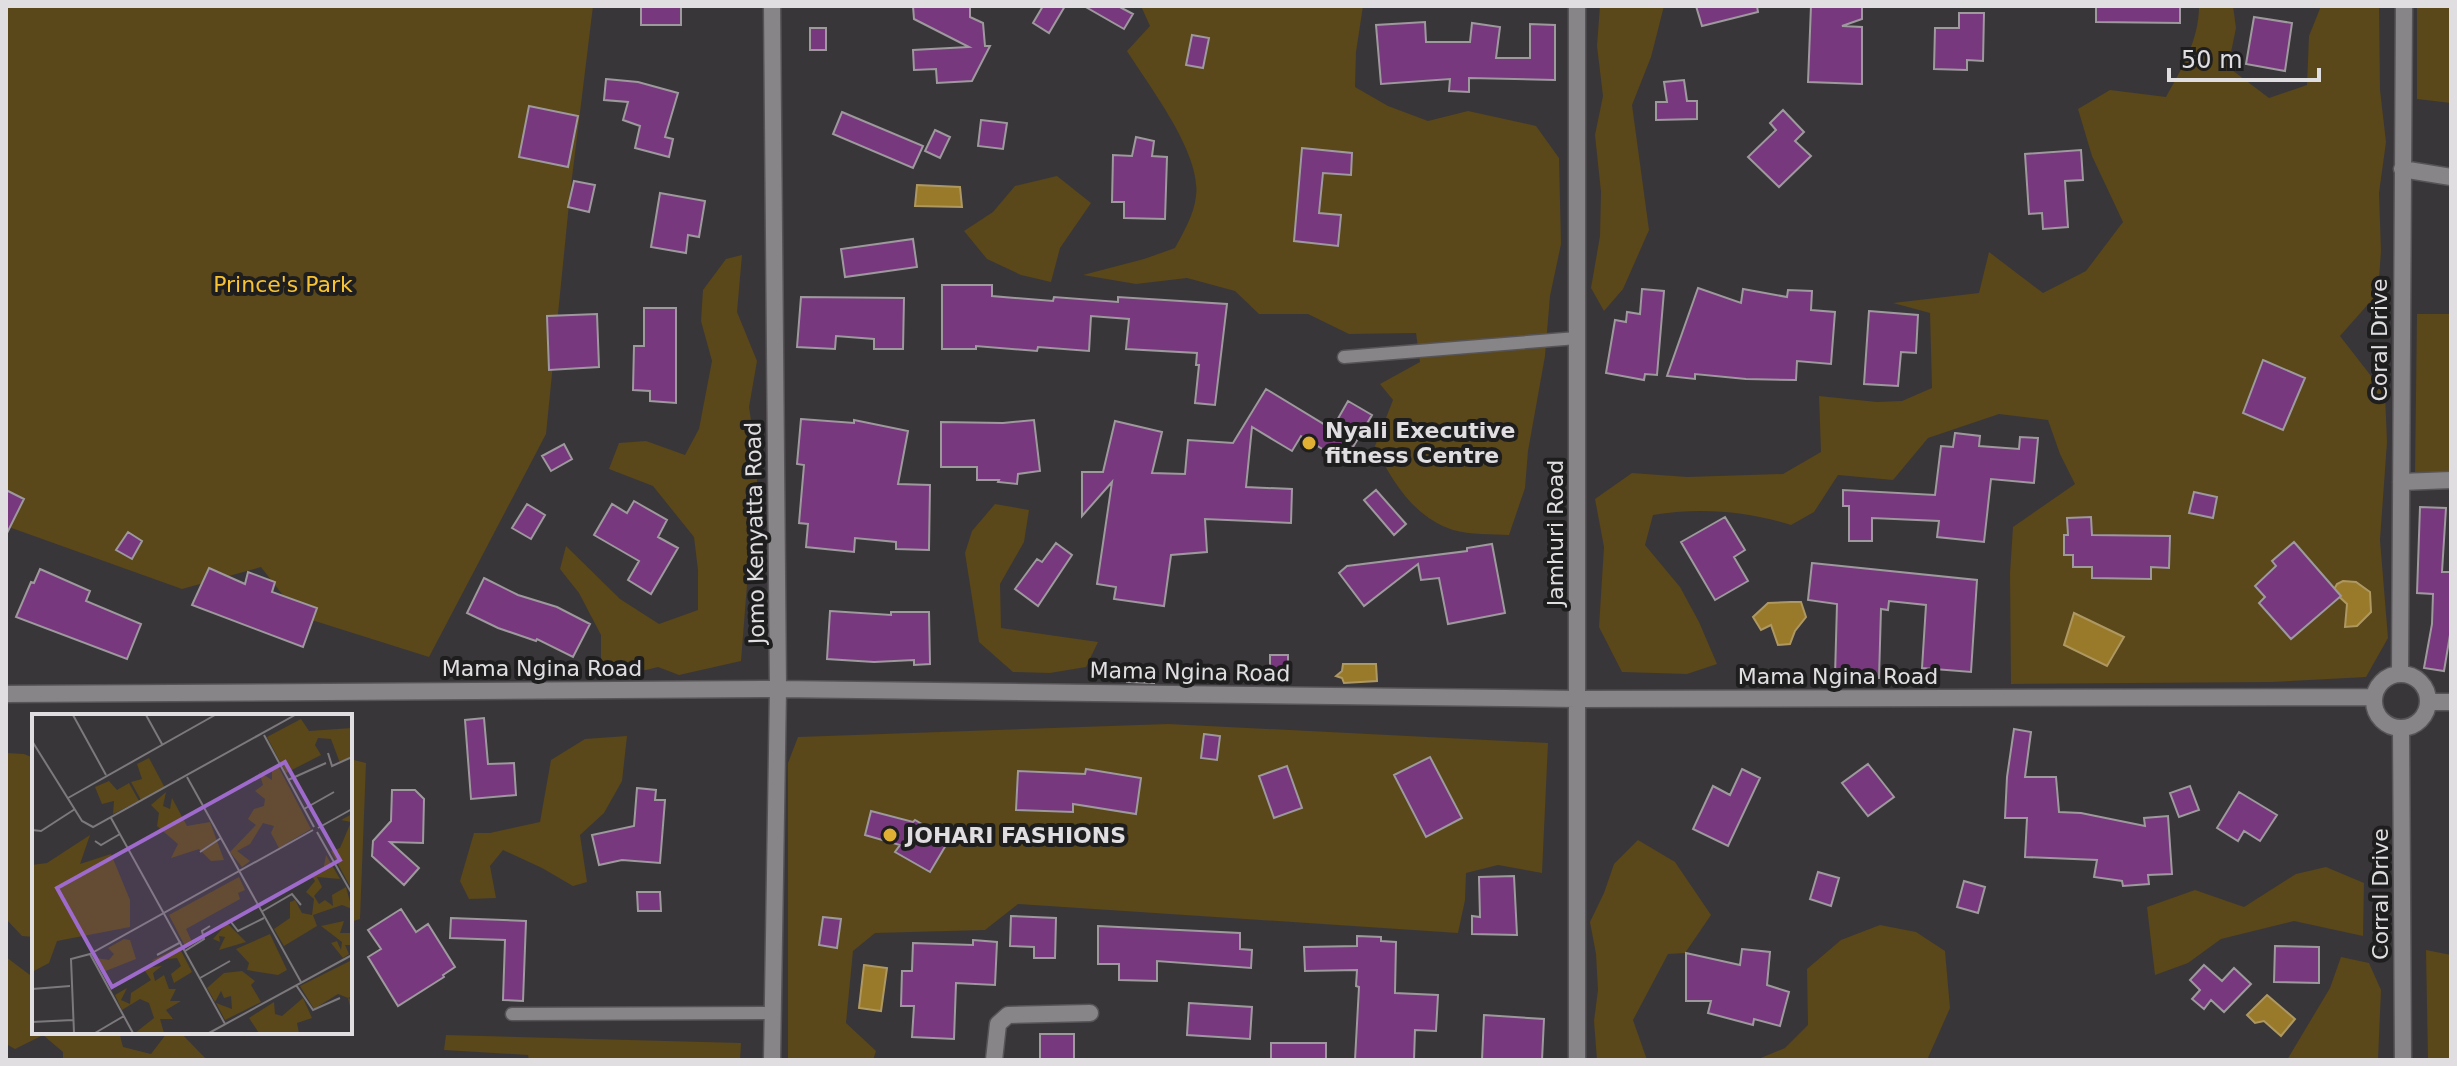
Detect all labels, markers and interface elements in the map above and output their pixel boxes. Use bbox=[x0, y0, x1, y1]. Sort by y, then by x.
scale bar bbox=[2169, 32, 2319, 82]
text: 50 m bbox=[2181, 46, 2243, 74]
park label: Prince's Park bbox=[213, 272, 353, 297]
street label: Coral Drive bbox=[2367, 278, 2392, 402]
place label: Nyali Executive fitness Centre bbox=[1325, 418, 1516, 468]
street label: Jomo Kenyatta Road bbox=[741, 422, 769, 646]
marker: Nyali Executive fitness Centre bbox=[1300, 434, 1318, 452]
street label: Jamhuri Road bbox=[1543, 460, 1568, 608]
street label: Mama Ngina Road bbox=[442, 656, 642, 681]
street label: Mama Ngina Road bbox=[1090, 658, 1290, 686]
street label: Mama Ngina Road bbox=[1738, 664, 1938, 689]
inset map bbox=[32, 714, 352, 1034]
place label: JOHARI FASHIONS bbox=[904, 823, 1126, 848]
marker: JOHARI FASHIONS bbox=[881, 826, 899, 844]
street label: Corral Drive bbox=[2368, 828, 2393, 960]

